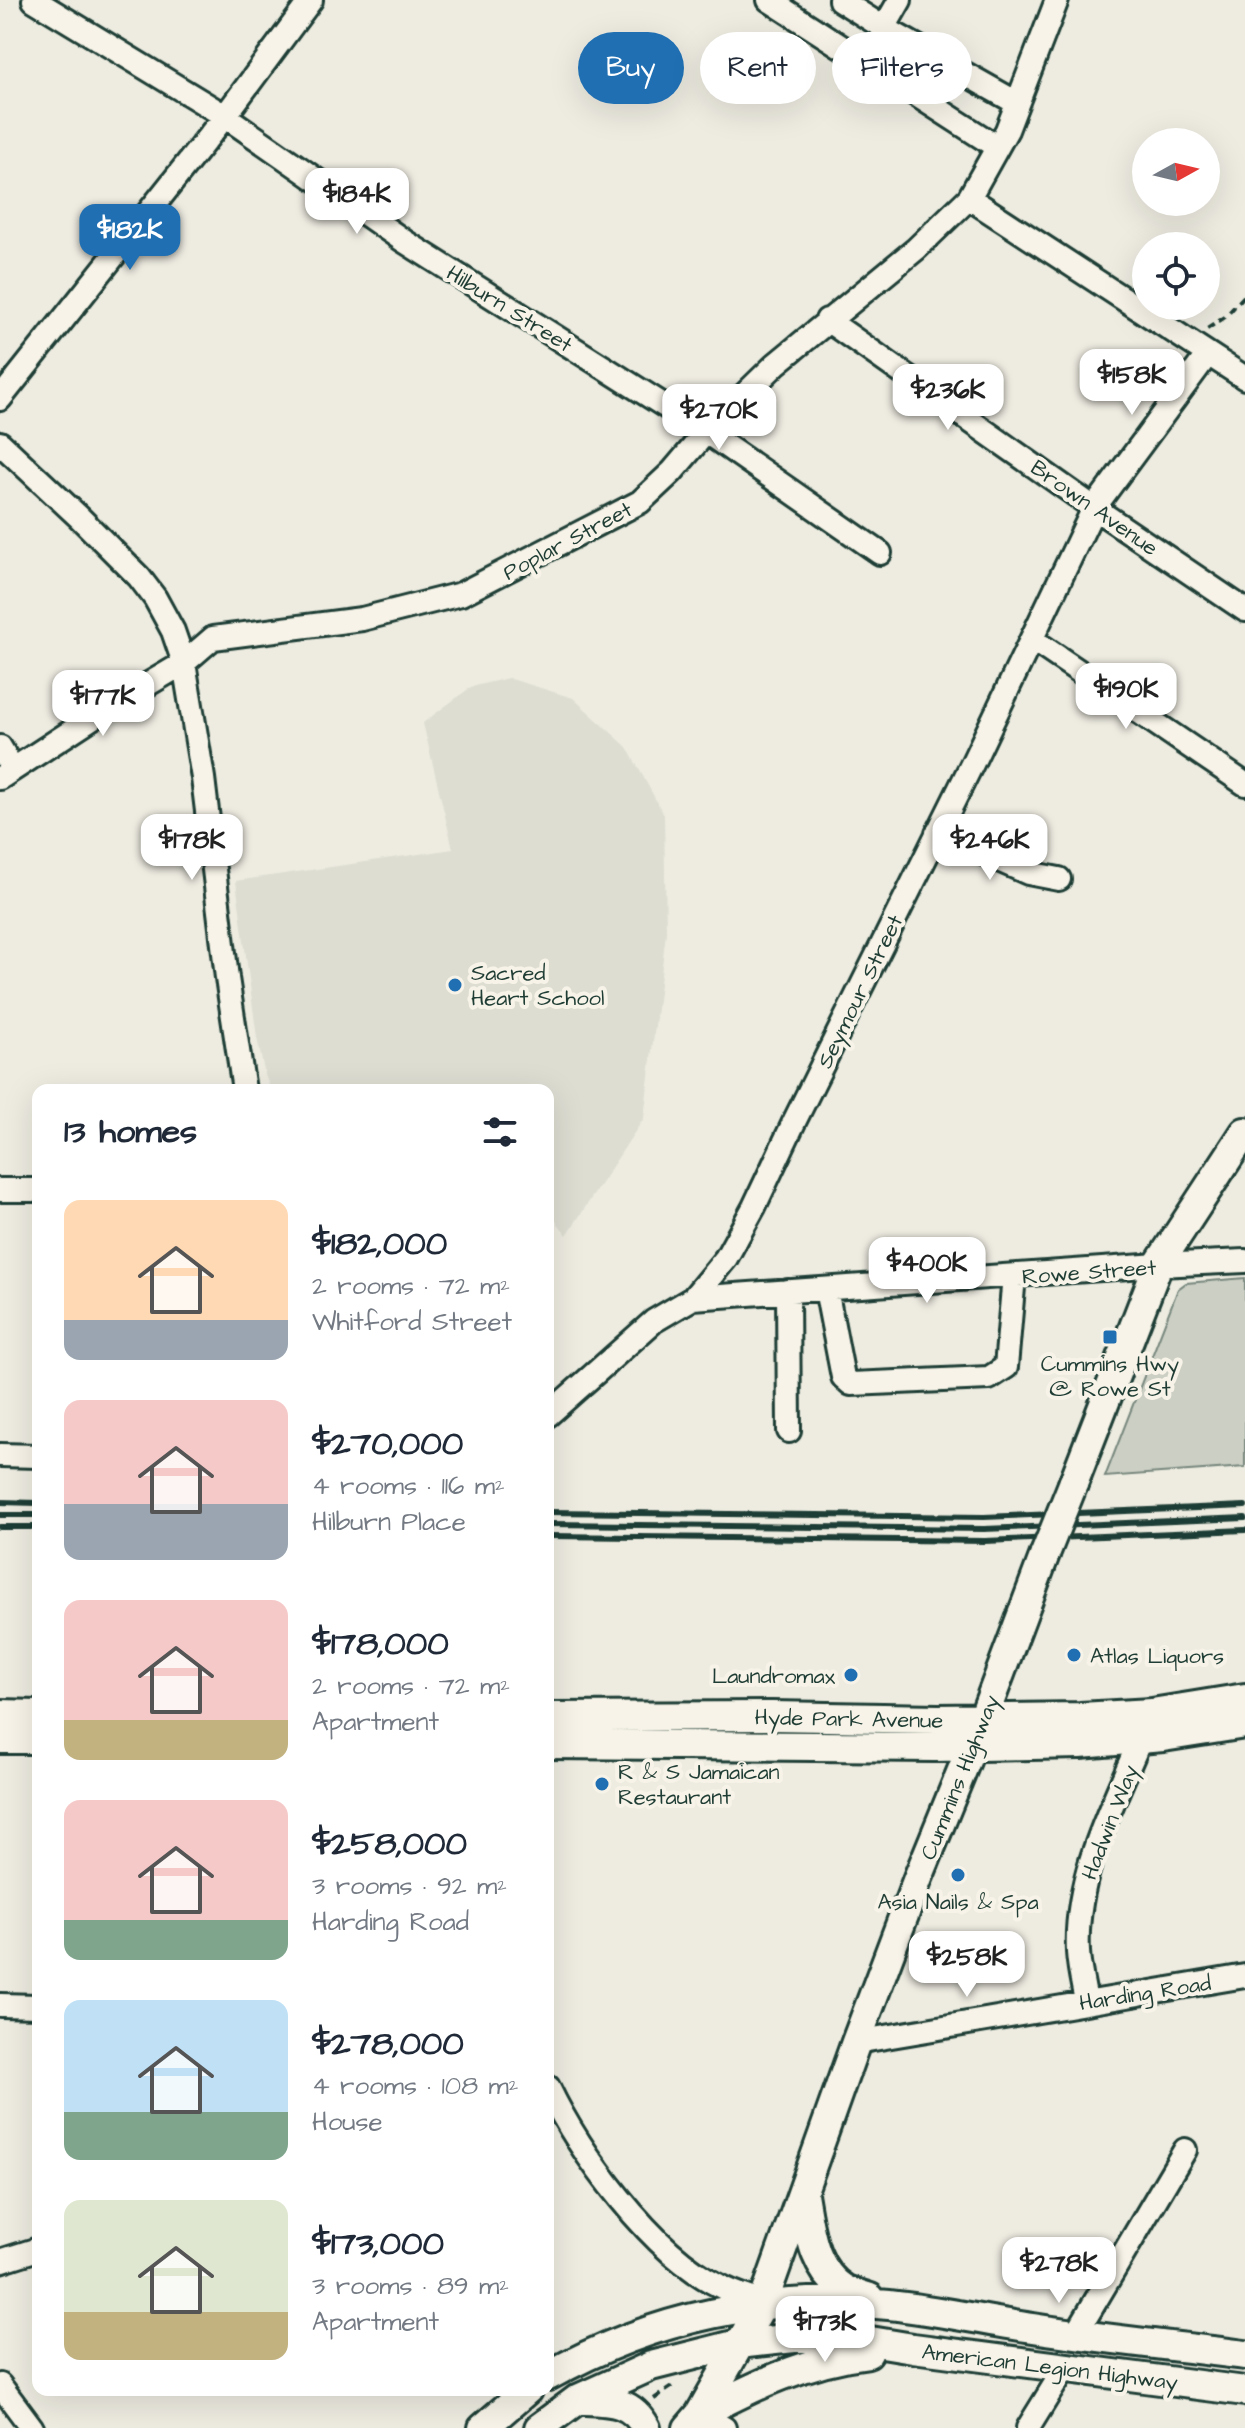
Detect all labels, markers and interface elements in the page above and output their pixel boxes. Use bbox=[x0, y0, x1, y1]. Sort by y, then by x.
chip: Buy bbox=[578, 32, 684, 104]
chip: Rent bbox=[700, 32, 816, 104]
chip: Filters bbox=[832, 32, 972, 104]
north arrow bbox=[1132, 128, 1220, 216]
map controls bbox=[1132, 128, 1220, 320]
pin: $184K bbox=[301, 168, 413, 236]
text: $184K bbox=[323, 176, 391, 212]
pin: $182K bbox=[74, 204, 186, 272]
text: $182K bbox=[97, 212, 163, 248]
button: locate bbox=[1132, 232, 1220, 320]
street label: Hilburn Street bbox=[440, 258, 578, 360]
pin: $158K bbox=[1076, 349, 1188, 417]
text: $158K bbox=[1098, 357, 1166, 393]
pin: $236K bbox=[892, 364, 1004, 432]
text: $236K bbox=[911, 372, 985, 408]
pin: $270K bbox=[663, 384, 775, 452]
text: $270K bbox=[680, 392, 758, 428]
street label: Brown Avenue bbox=[1024, 453, 1164, 564]
street label: Poplar Street bbox=[498, 494, 638, 588]
pin: $190K bbox=[1070, 663, 1182, 731]
pin: $177K bbox=[47, 670, 159, 738]
text: $190K bbox=[1094, 671, 1158, 707]
text: $177K bbox=[70, 678, 136, 714]
pin: $178K bbox=[136, 814, 248, 882]
pin: $246K bbox=[934, 814, 1046, 882]
text: $178K bbox=[159, 822, 225, 858]
text: $246K bbox=[950, 822, 1030, 858]
street label: Seymour Street bbox=[810, 909, 912, 1074]
place label: Sacred Heart School bbox=[471, 958, 604, 1014]
marker: Sacred Heart School bbox=[446, 976, 464, 994]
text: 13 homes bbox=[64, 1108, 197, 1156]
icon: filters bbox=[478, 1110, 522, 1154]
text: $182,000 bbox=[312, 1220, 447, 1268]
icon: home bbox=[128, 1232, 224, 1328]
pin: $400K bbox=[871, 1237, 983, 1305]
text: $400K bbox=[887, 1245, 967, 1281]
street label: Rowe Street bbox=[1021, 1252, 1157, 1293]
text: 2 rooms · 72 m² bbox=[312, 1268, 510, 1304]
text: Whitford Street bbox=[312, 1304, 512, 1340]
marker: Cummins Hwy @ Rowe St bbox=[1101, 1328, 1119, 1346]
place label: Cummins Hwy @ Rowe St bbox=[1041, 1349, 1179, 1405]
text: $270,000 bbox=[312, 1420, 463, 1468]
icon: home bbox=[128, 1432, 224, 1528]
text: 4 rooms · 116 m² bbox=[312, 1468, 505, 1504]
text: Hilburn Place bbox=[312, 1504, 466, 1540]
text: $178,000 bbox=[312, 1620, 449, 1668]
icon: home bbox=[128, 1632, 224, 1728]
place label: Atlas Liquors bbox=[1090, 1641, 1224, 1672]
marker: Atlas Liquors bbox=[1065, 1646, 1083, 1664]
place label: Laundromax bbox=[712, 1661, 836, 1692]
marker: Laundromax bbox=[842, 1666, 860, 1684]
text: 2 rooms · 72 m² bbox=[312, 1668, 510, 1704]
street label: Cummins Highway bbox=[913, 1691, 1008, 1865]
street label: Hyde Park Avenue bbox=[754, 1702, 944, 1738]
text: Apartment bbox=[312, 1704, 439, 1740]
place label: R & S Jamaican Restaurant bbox=[618, 1757, 780, 1813]
street label: Hadwin Way bbox=[1074, 1761, 1147, 1885]
marker: R & S Jamaican Restaurant bbox=[593, 1775, 611, 1793]
text: $258,000 bbox=[312, 1820, 467, 1868]
icon: home bbox=[128, 1832, 224, 1928]
marker: Asia Nails & Spa bbox=[949, 1866, 967, 1884]
text: 3 rooms · 92 m² bbox=[312, 1868, 507, 1904]
place label: Asia Nails & Spa bbox=[877, 1887, 1039, 1918]
text: Harding Road bbox=[312, 1904, 469, 1940]
pin: $258K bbox=[911, 1931, 1023, 1999]
text: $258K bbox=[927, 1939, 1007, 1975]
street label: Harding Road bbox=[1077, 1968, 1213, 2020]
text: $278,000 bbox=[312, 2020, 464, 2068]
icon: home bbox=[128, 2032, 224, 2128]
text: 4 rooms · 108 m² bbox=[312, 2068, 518, 2104]
text: House bbox=[312, 2104, 383, 2140]
text: $173,000 bbox=[312, 2220, 444, 2268]
icon: home bbox=[128, 2232, 224, 2328]
pin: $278K bbox=[1003, 2237, 1115, 2305]
text: $278K bbox=[1020, 2245, 1098, 2281]
text: 3 rooms · 89 m² bbox=[312, 2268, 509, 2304]
pin: $173K bbox=[769, 2296, 881, 2364]
text: Apartment bbox=[312, 2304, 439, 2340]
text: $173K bbox=[794, 2304, 856, 2340]
street label: American Legion Highway bbox=[920, 2336, 1179, 2400]

